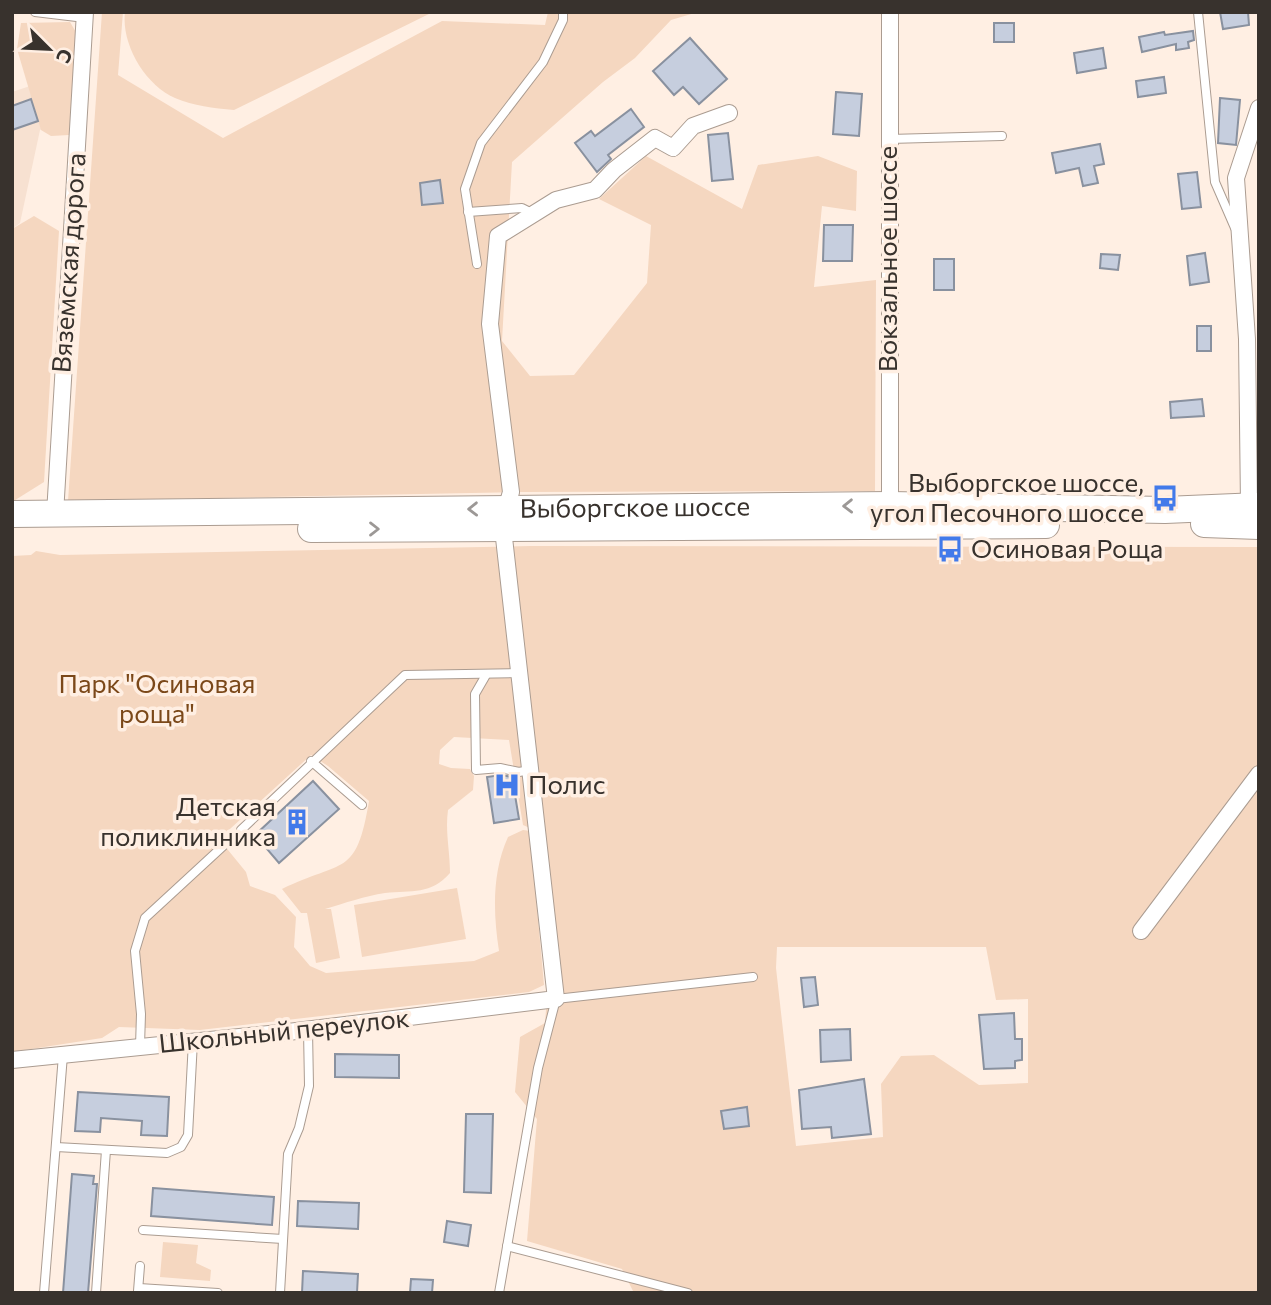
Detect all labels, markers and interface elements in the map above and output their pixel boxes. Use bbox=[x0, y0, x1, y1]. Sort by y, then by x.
north arrow bbox=[14, 14, 84, 84]
text: С bbox=[52, 46, 78, 67]
street label: Вокзальное шоссе bbox=[871, 146, 902, 372]
street label: Вяземская дорога bbox=[44, 152, 91, 374]
place label: Выборгское шоссе, угол Песочного шоссе bbox=[870, 466, 1144, 527]
bus stop icon: Выборгское шоссе, угол Песочного шоссе bbox=[1150, 483, 1180, 513]
street label: Выборгское шоссе bbox=[520, 489, 750, 523]
one-way arrow bbox=[842, 498, 852, 514]
one-way arrow bbox=[467, 501, 478, 517]
one-way arrow bbox=[370, 521, 380, 537]
place label: Осиновая Роща bbox=[971, 532, 1163, 563]
bus stop icon: Осиновая Роща bbox=[935, 534, 965, 564]
park label: Парк "Осиновая роща" bbox=[59, 667, 255, 728]
place label: Полис bbox=[528, 768, 606, 799]
hospital icon: Полис bbox=[492, 770, 522, 800]
place label: Детская поликлинника bbox=[100, 790, 276, 851]
building icon: Детская поликлинника bbox=[282, 807, 312, 837]
street label: Школьный переулок bbox=[157, 1001, 411, 1058]

